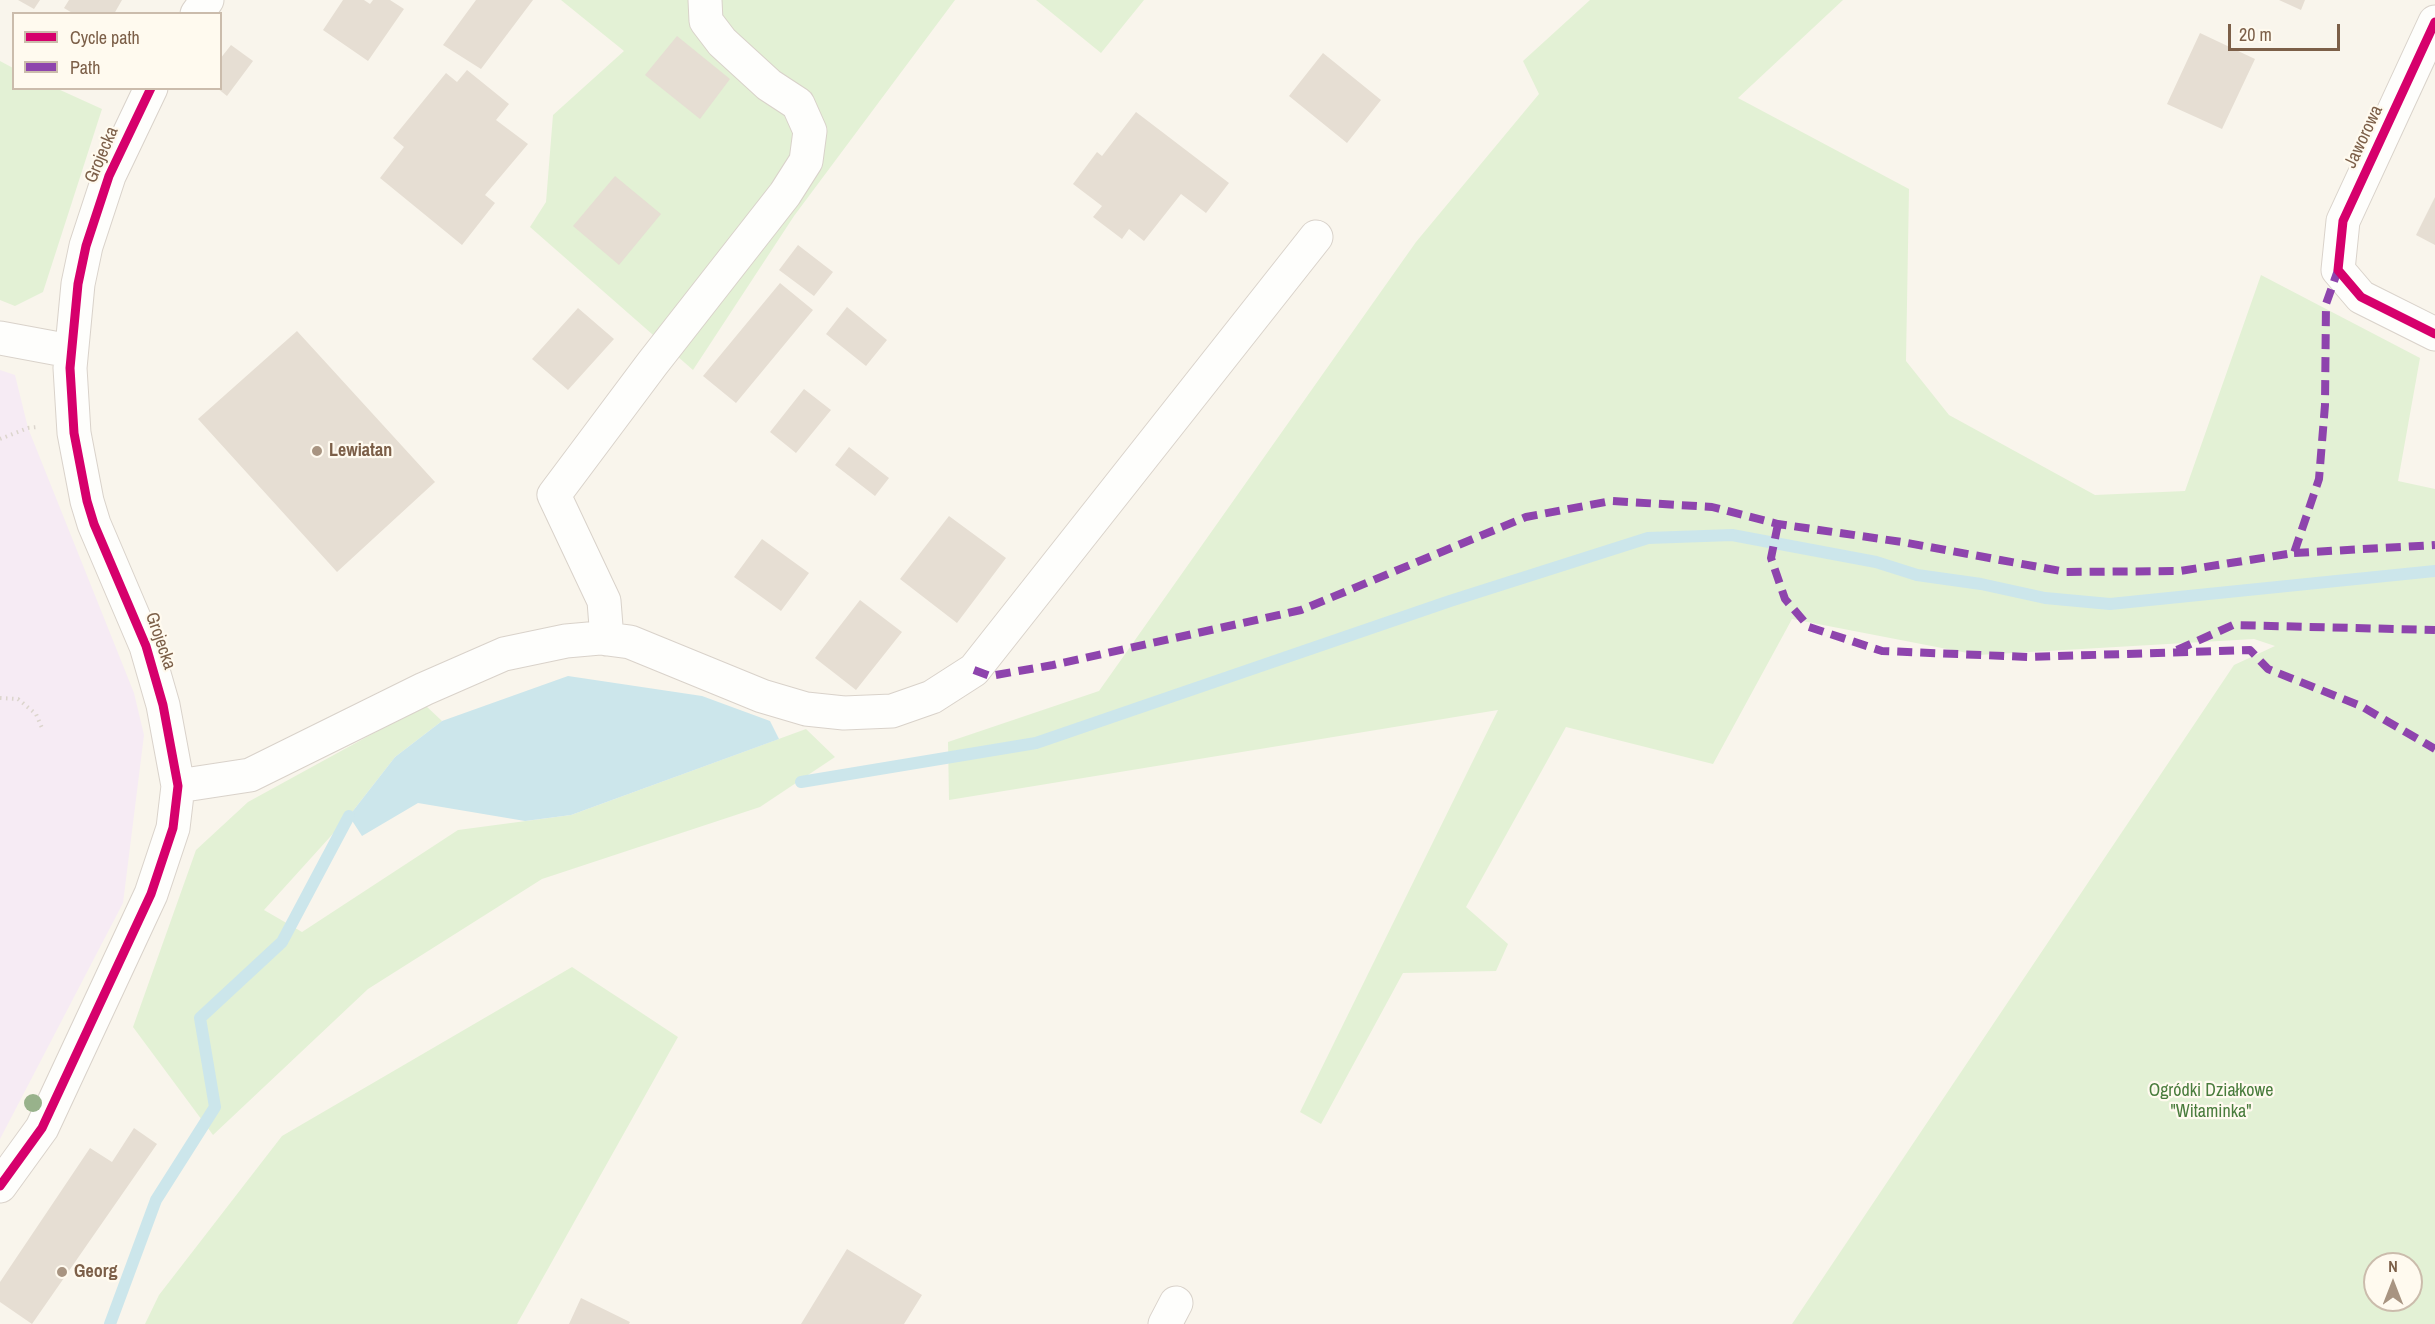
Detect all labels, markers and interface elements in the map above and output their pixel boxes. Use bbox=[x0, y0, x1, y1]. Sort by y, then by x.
legend bbox=[12, 12, 222, 90]
scale bar bbox=[2231, 12, 2344, 50]
text: 20 m bbox=[2239, 22, 2272, 47]
text: Cycle path bbox=[70, 25, 140, 50]
text: Path bbox=[70, 55, 100, 80]
street label: Jaworowa bbox=[2340, 102, 2388, 172]
street label: Grojecka bbox=[81, 124, 123, 186]
place label: Lewiatan bbox=[329, 440, 392, 462]
marker: Lewiatan bbox=[310, 444, 324, 458]
street label: Grojecka bbox=[140, 610, 180, 672]
park label: Ogródki Działkowe "Witaminka" bbox=[2149, 1080, 2273, 1122]
north arrow bbox=[2363, 1252, 2423, 1312]
text: N bbox=[2388, 1255, 2398, 1277]
place label: Georg bbox=[74, 1261, 117, 1283]
marker: Georg bbox=[55, 1265, 69, 1279]

